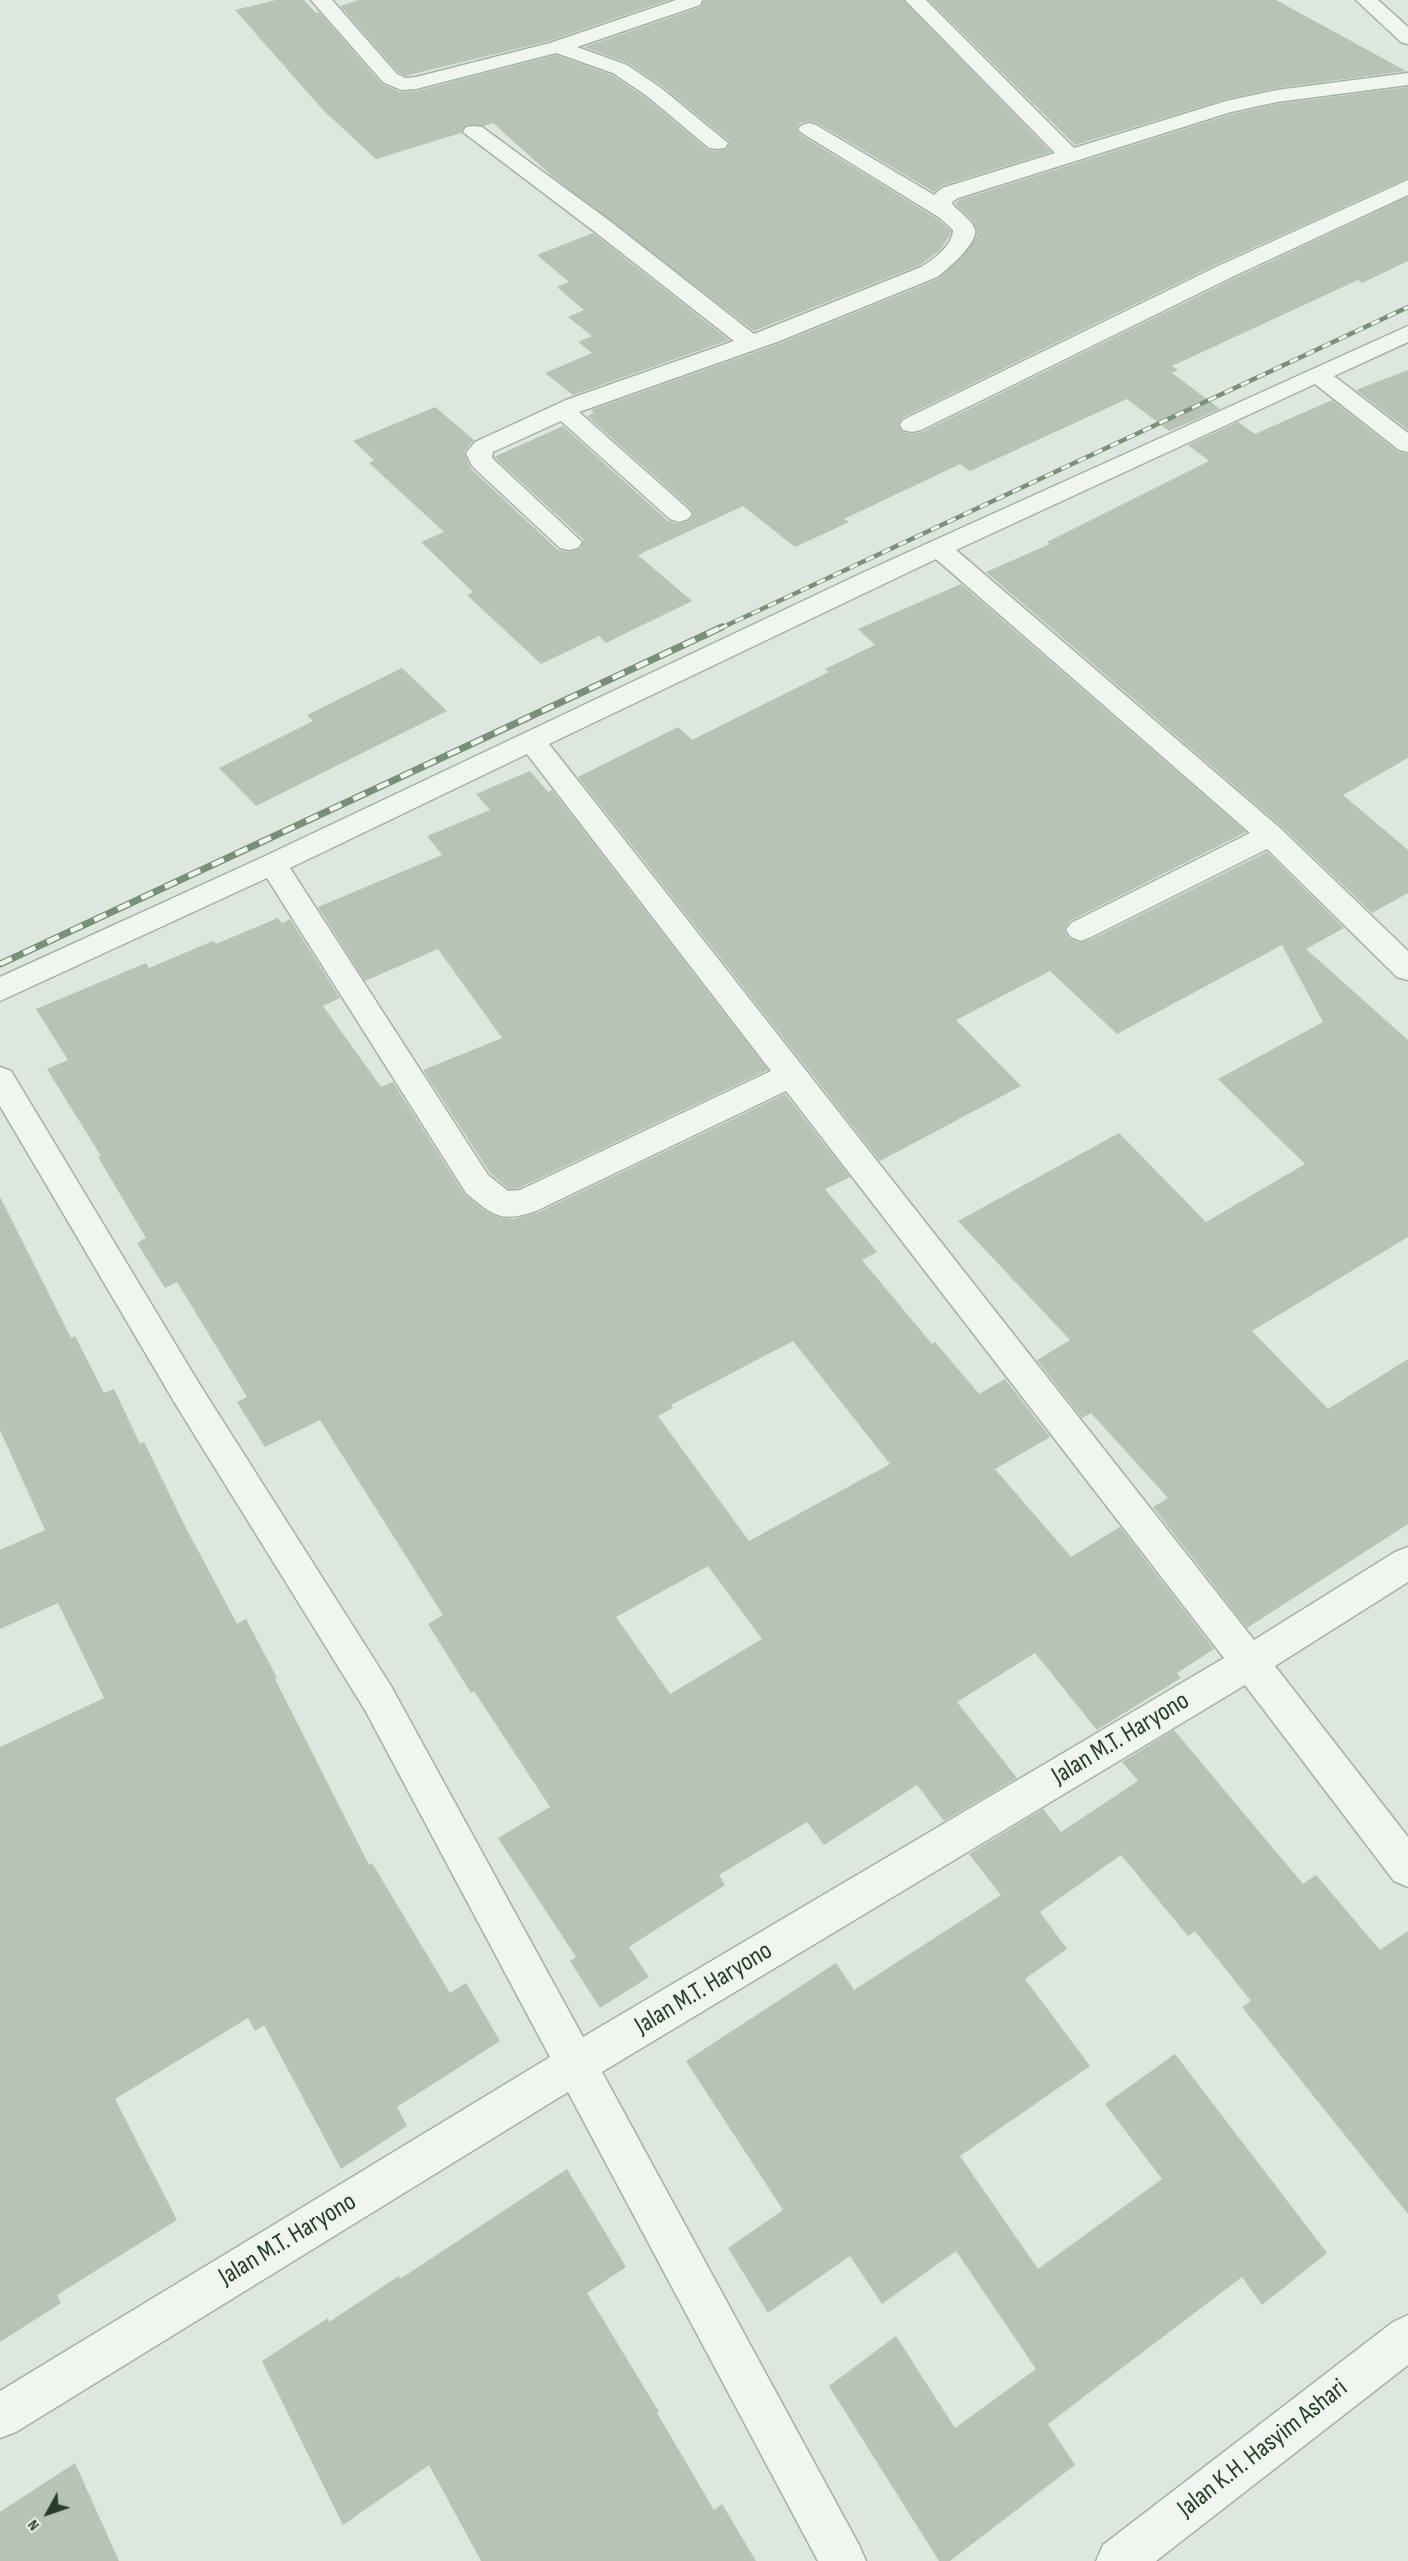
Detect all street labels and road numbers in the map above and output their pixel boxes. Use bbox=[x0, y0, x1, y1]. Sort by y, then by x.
street label: Jalan M.T. Haryono bbox=[1047, 1686, 1195, 1792]
street label: Jalan M.T. Haryono bbox=[630, 1936, 778, 2042]
street label: Jalan M.T. Haryono bbox=[214, 2187, 362, 2293]
street label: Jalan K.H. Hasyim Ashari bbox=[1172, 2373, 1354, 2525]

